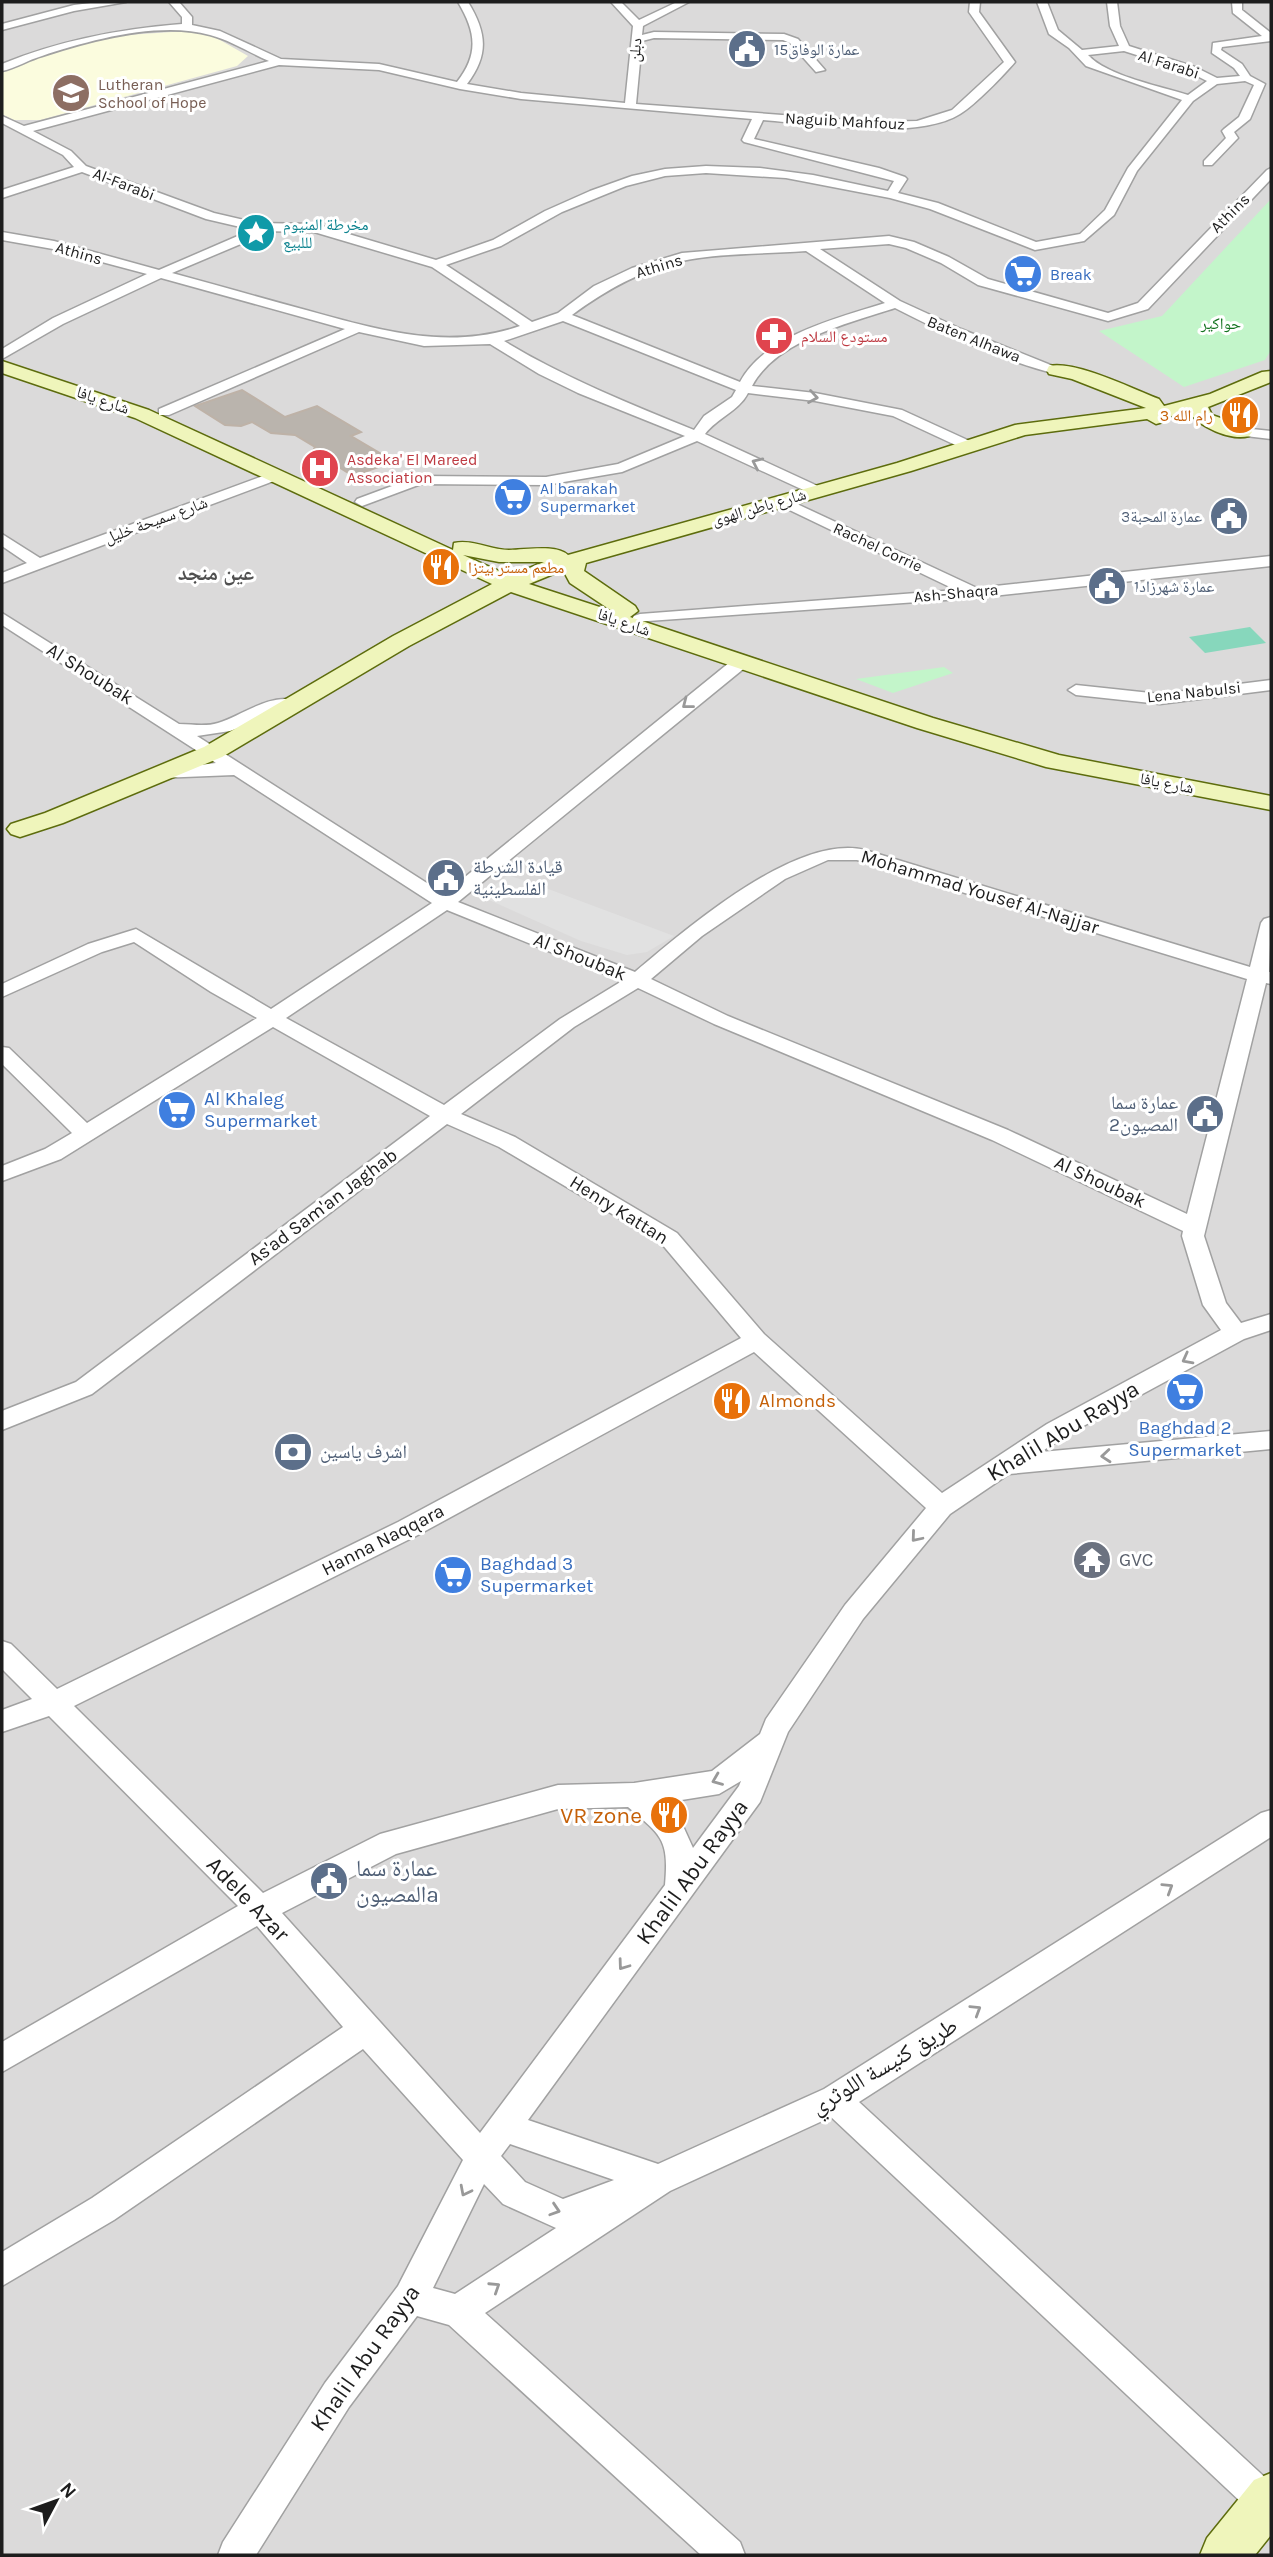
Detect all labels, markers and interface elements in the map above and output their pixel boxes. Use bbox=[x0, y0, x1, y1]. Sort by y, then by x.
public building icon: عمارة الوفاق15 bbox=[726, 28, 768, 70]
street label: دبلن bbox=[624, 37, 647, 63]
place label: عمارة الوفاق15 bbox=[774, 40, 859, 60]
street label: Al Farabi bbox=[1136, 45, 1202, 83]
school or university icon: Lutheran School of Hope bbox=[50, 72, 92, 114]
place label: Lutheran School of Hope bbox=[98, 75, 206, 112]
street label: Naguib Mahfouz bbox=[785, 108, 905, 134]
street label: Al-Farabi bbox=[90, 164, 158, 204]
street label: Athins bbox=[1206, 189, 1254, 237]
place icon: مخرطة المنيوم لللبيع bbox=[235, 212, 277, 254]
place label: مخرطة المنيوم لللبيع bbox=[283, 215, 369, 253]
street label: Athins bbox=[53, 237, 105, 269]
street label: Athins bbox=[633, 250, 685, 282]
supermarket icon: Break bbox=[1002, 253, 1044, 295]
place label: Break bbox=[1050, 265, 1092, 284]
street label: Baten Alhawa bbox=[925, 312, 1023, 366]
park label: حواكير bbox=[1200, 314, 1241, 333]
pharmacy icon: مستودع السلام bbox=[753, 315, 795, 357]
place label: مستودع السلام bbox=[801, 327, 888, 347]
street label: شارع يافا bbox=[74, 382, 132, 419]
one-way arrow bbox=[807, 389, 819, 404]
restaurant icon: 3 رام الله bbox=[1219, 394, 1261, 436]
place label: 3 رام الله bbox=[1160, 406, 1213, 426]
hospital icon: Asdeka' El Mareed Association bbox=[299, 447, 341, 489]
place label: Asdeka' El Mareed Association bbox=[347, 450, 477, 487]
one-way arrow bbox=[752, 457, 764, 471]
supermarket icon: Al barakah Supermarket bbox=[492, 476, 534, 518]
place label: Al barakah Supermarket bbox=[540, 479, 636, 516]
street label: شارع باطن الهوى bbox=[710, 484, 809, 530]
street label: شارع سميحة خليل bbox=[102, 493, 210, 548]
public building icon: عمارة المحبة3 bbox=[1208, 495, 1250, 537]
place label: عمارة المحبة3 bbox=[1121, 507, 1202, 526]
street label: Rachel Corrie bbox=[830, 518, 926, 576]
restaurant icon: مطعم مستر بيتزا bbox=[420, 546, 462, 588]
place label: مطعم مستر بيتزا bbox=[468, 558, 564, 578]
district label: عين منجد bbox=[178, 561, 254, 586]
public building icon: عمارة شهرزاد1 bbox=[1086, 565, 1128, 607]
place label: عمارة شهرزاد1 bbox=[1134, 577, 1214, 596]
street label: Ash-Shaqra bbox=[913, 580, 999, 606]
street label: شارع يافا bbox=[595, 604, 653, 641]
street label: Al Shoubak bbox=[43, 639, 138, 709]
street label: Lena Nabulsi bbox=[1146, 678, 1242, 706]
one-way arrow bbox=[683, 695, 695, 708]
street label: شارع يافا bbox=[1138, 768, 1196, 799]
street label: Mohammad Yousef Al-Najjar bbox=[858, 845, 1102, 939]
place label: قيادة الشرطة الفلسطينية bbox=[473, 856, 563, 900]
public building icon: قيادة الشرطة الفلسطينية bbox=[425, 857, 467, 899]
street label: Al Shoubak bbox=[530, 928, 630, 986]
place label: Al Khaleg Supermarket bbox=[204, 1088, 317, 1132]
supermarket icon: Al Khaleg Supermarket bbox=[156, 1089, 198, 1131]
place label: عمارة سما المصيون2 bbox=[1109, 1092, 1178, 1136]
public building icon: عمارة سما المصيون2 bbox=[1184, 1093, 1226, 1135]
street label: As'ad Sam'an Jaghab bbox=[244, 1144, 402, 1270]
street label: Al Shoubak bbox=[1051, 1151, 1149, 1213]
street label: Henry Kattan bbox=[566, 1171, 672, 1249]
one-way arrow bbox=[1182, 1351, 1194, 1365]
supermarket icon: Baghdad 2 Supermarket bbox=[1164, 1371, 1206, 1413]
street label: Khalil Abu Rayya bbox=[982, 1375, 1144, 1487]
restaurant icon: Almonds bbox=[711, 1380, 753, 1422]
place label: Almonds bbox=[759, 1390, 836, 1412]
place label: Baghdad 2 Supermarket bbox=[1128, 1417, 1242, 1461]
bank icon: اشرف ياسين bbox=[272, 1431, 314, 1473]
place label: اشرف ياسين bbox=[320, 1441, 407, 1463]
one-way arrow bbox=[1100, 1448, 1112, 1463]
street label: Hanna Naqqara bbox=[318, 1500, 448, 1580]
one-way arrow bbox=[912, 1529, 925, 1541]
temple icon: GVC bbox=[1071, 1539, 1113, 1581]
place label: GVC bbox=[1119, 1549, 1153, 1571]
place label: Baghdad 3 Supermarket bbox=[480, 1553, 593, 1597]
supermarket icon: Baghdad 3 Supermarket bbox=[432, 1554, 474, 1596]
one-way arrow bbox=[712, 1771, 724, 1785]
street label: Khalil Abu Rayya bbox=[630, 1794, 754, 1950]
restaurant icon: VR zone bbox=[648, 1794, 690, 1836]
place label: VR zone bbox=[560, 1802, 642, 1829]
street label: Adele Azar bbox=[201, 1851, 296, 1948]
place label: عمارة سما المصيونa bbox=[356, 1855, 439, 1908]
public building icon: عمارة سما المصيونa bbox=[308, 1860, 350, 1902]
one-way arrow bbox=[1160, 1884, 1173, 1897]
one-way arrow bbox=[619, 1957, 632, 1970]
one-way arrow bbox=[968, 2006, 981, 2019]
street label: طريق كنيسة اللوثري bbox=[806, 2012, 965, 2125]
one-way arrow bbox=[459, 2184, 473, 2196]
one-way arrow bbox=[549, 2201, 561, 2216]
street label: Khalil Abu Rayya bbox=[304, 2279, 426, 2437]
one-way arrow bbox=[487, 2282, 500, 2295]
north arrow bbox=[21, 2466, 91, 2536]
text: N bbox=[55, 2478, 81, 2503]

